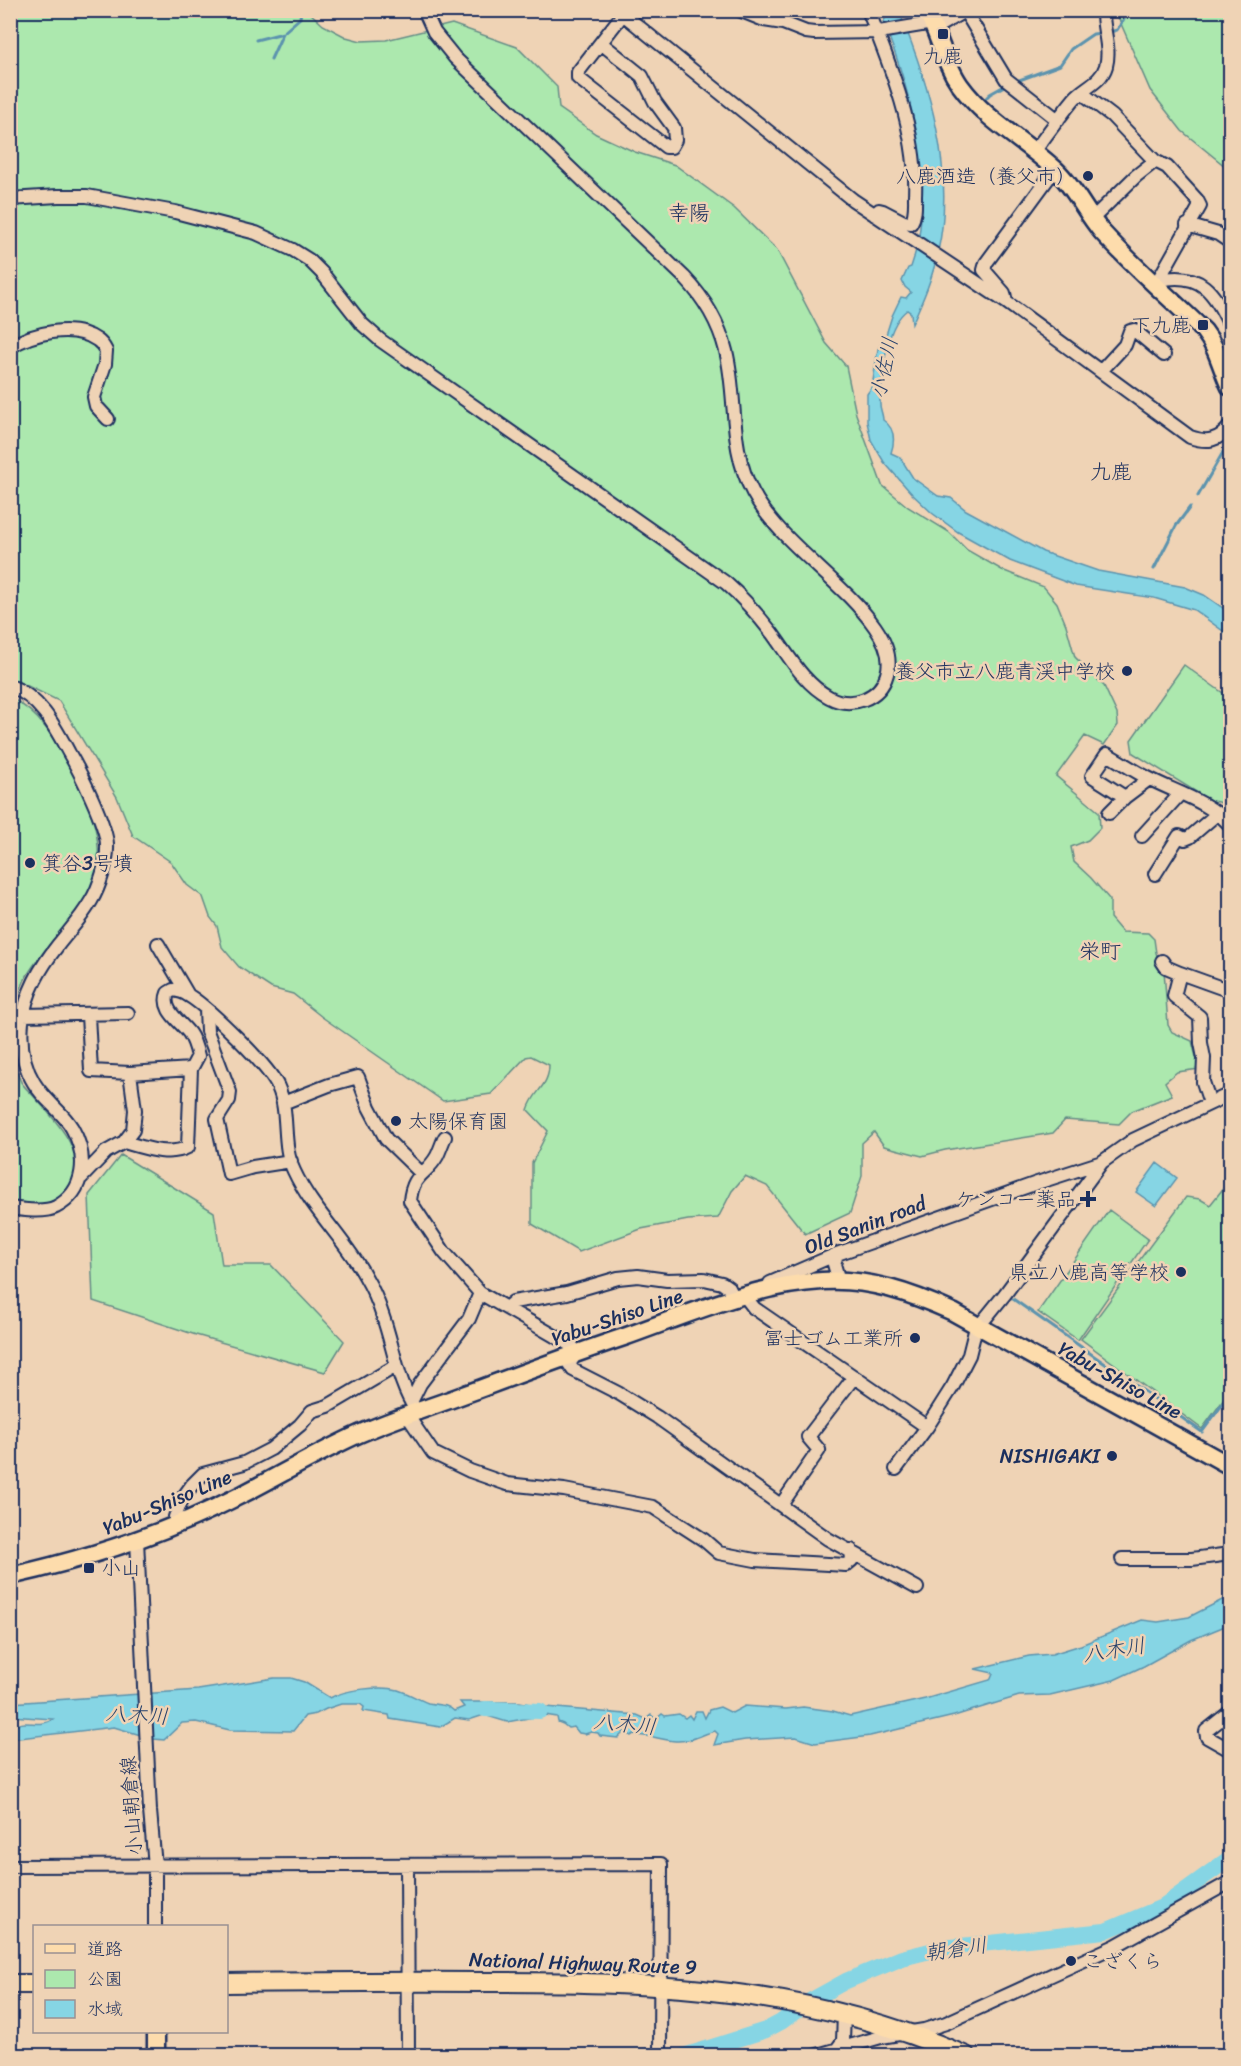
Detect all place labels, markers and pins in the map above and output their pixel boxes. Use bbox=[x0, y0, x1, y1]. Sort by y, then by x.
marker: 九鹿 bbox=[936, 27, 950, 41]
place label: 九鹿 bbox=[923, 39, 963, 74]
place label: 八鹿酒造（養父市） bbox=[896, 159, 1076, 194]
marker: 八鹿酒造（養父市） bbox=[1081, 169, 1095, 183]
place label: 下九鹿 bbox=[1131, 308, 1191, 343]
marker: 下九鹿 bbox=[1196, 318, 1210, 332]
place label: 養父市立八鹿青渓中学校 bbox=[895, 654, 1115, 689]
marker: 養父市立八鹿青渓中学校 bbox=[1120, 664, 1134, 678]
place label: 箕谷3号墳 bbox=[42, 846, 133, 881]
marker: 箕谷3号墳 bbox=[23, 856, 37, 870]
place label: 太陽保育園 bbox=[408, 1104, 508, 1139]
marker: 太陽保育園 bbox=[389, 1114, 403, 1128]
place label: ケンコー薬品 bbox=[956, 1182, 1076, 1217]
marker: ケンコー薬品 bbox=[1081, 1192, 1095, 1206]
place label: 県立八鹿高等学校 bbox=[1009, 1255, 1169, 1290]
marker: 県立八鹿高等学校 bbox=[1174, 1265, 1188, 1279]
place label: 冨士ゴム工業所 bbox=[763, 1321, 903, 1356]
marker: 冨士ゴム工業所 bbox=[908, 1331, 922, 1345]
place label: NISHIGAKI bbox=[1000, 1439, 1101, 1474]
marker: NISHIGAKI bbox=[1105, 1449, 1119, 1463]
place label: 小山 bbox=[101, 1551, 141, 1586]
marker: 小山 bbox=[82, 1561, 96, 1575]
place label: こざくら bbox=[1083, 1944, 1163, 1979]
marker: こざくら bbox=[1064, 1954, 1078, 1968]

